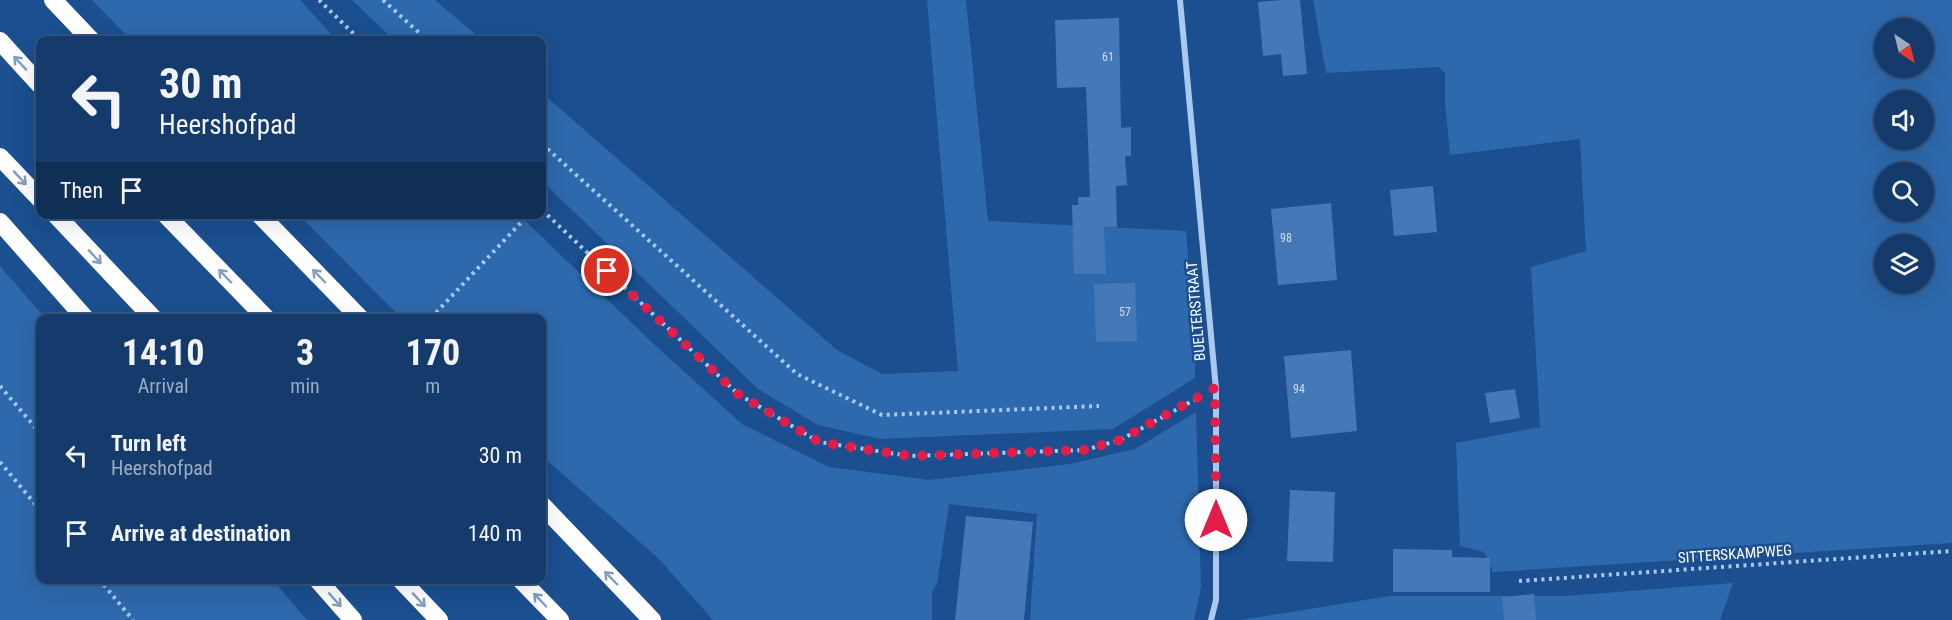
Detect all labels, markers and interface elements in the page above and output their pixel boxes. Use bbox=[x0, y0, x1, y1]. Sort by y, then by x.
north arrow bbox=[1874, 18, 1934, 78]
map controls bbox=[1874, 18, 1934, 294]
house number: 61 bbox=[1102, 50, 1114, 64]
one-way arrow bbox=[13, 56, 27, 71]
text: 30 m bbox=[159, 59, 242, 108]
icon: left bbox=[60, 60, 138, 138]
button: sound bbox=[1874, 90, 1934, 150]
text: Heershofpad bbox=[159, 109, 296, 141]
button: search bbox=[1874, 162, 1934, 222]
one-way arrow bbox=[13, 171, 28, 186]
icon: arrive bbox=[115, 174, 148, 207]
text: Then bbox=[60, 178, 103, 203]
house number: 98 bbox=[1280, 231, 1292, 245]
button: layers bbox=[1874, 234, 1934, 294]
pin bbox=[581, 245, 632, 296]
one-way arrow bbox=[88, 249, 102, 264]
icon: arrive bbox=[590, 254, 623, 287]
street label: BUELTERSTRAAT bbox=[1183, 260, 1209, 362]
one-way arrow bbox=[218, 269, 233, 284]
one-way arrow bbox=[312, 269, 326, 284]
house number: 57 bbox=[1119, 305, 1131, 319]
text: 14:10 bbox=[122, 332, 204, 374]
text: 3 bbox=[296, 332, 314, 374]
text: 170 bbox=[406, 332, 460, 374]
text: Arrival bbox=[138, 374, 189, 398]
text: min bbox=[290, 374, 320, 398]
text: m bbox=[425, 374, 440, 398]
house number: 94 bbox=[1293, 382, 1305, 396]
text: Turn left bbox=[111, 431, 186, 456]
icon: left bbox=[60, 439, 93, 472]
text: 30 m bbox=[479, 443, 522, 468]
text: Heershofpad bbox=[111, 456, 213, 480]
position arrow bbox=[1184, 488, 1248, 552]
icon: arrive bbox=[60, 517, 93, 550]
text: Arrive at destination bbox=[111, 521, 291, 546]
text: 140 m bbox=[468, 521, 522, 546]
street label: SITTERSKAMPWEG bbox=[1677, 541, 1793, 567]
one-way arrow bbox=[604, 570, 619, 585]
one-way arrow bbox=[328, 592, 342, 607]
one-way arrow bbox=[412, 592, 427, 607]
one-way arrow bbox=[532, 592, 547, 607]

